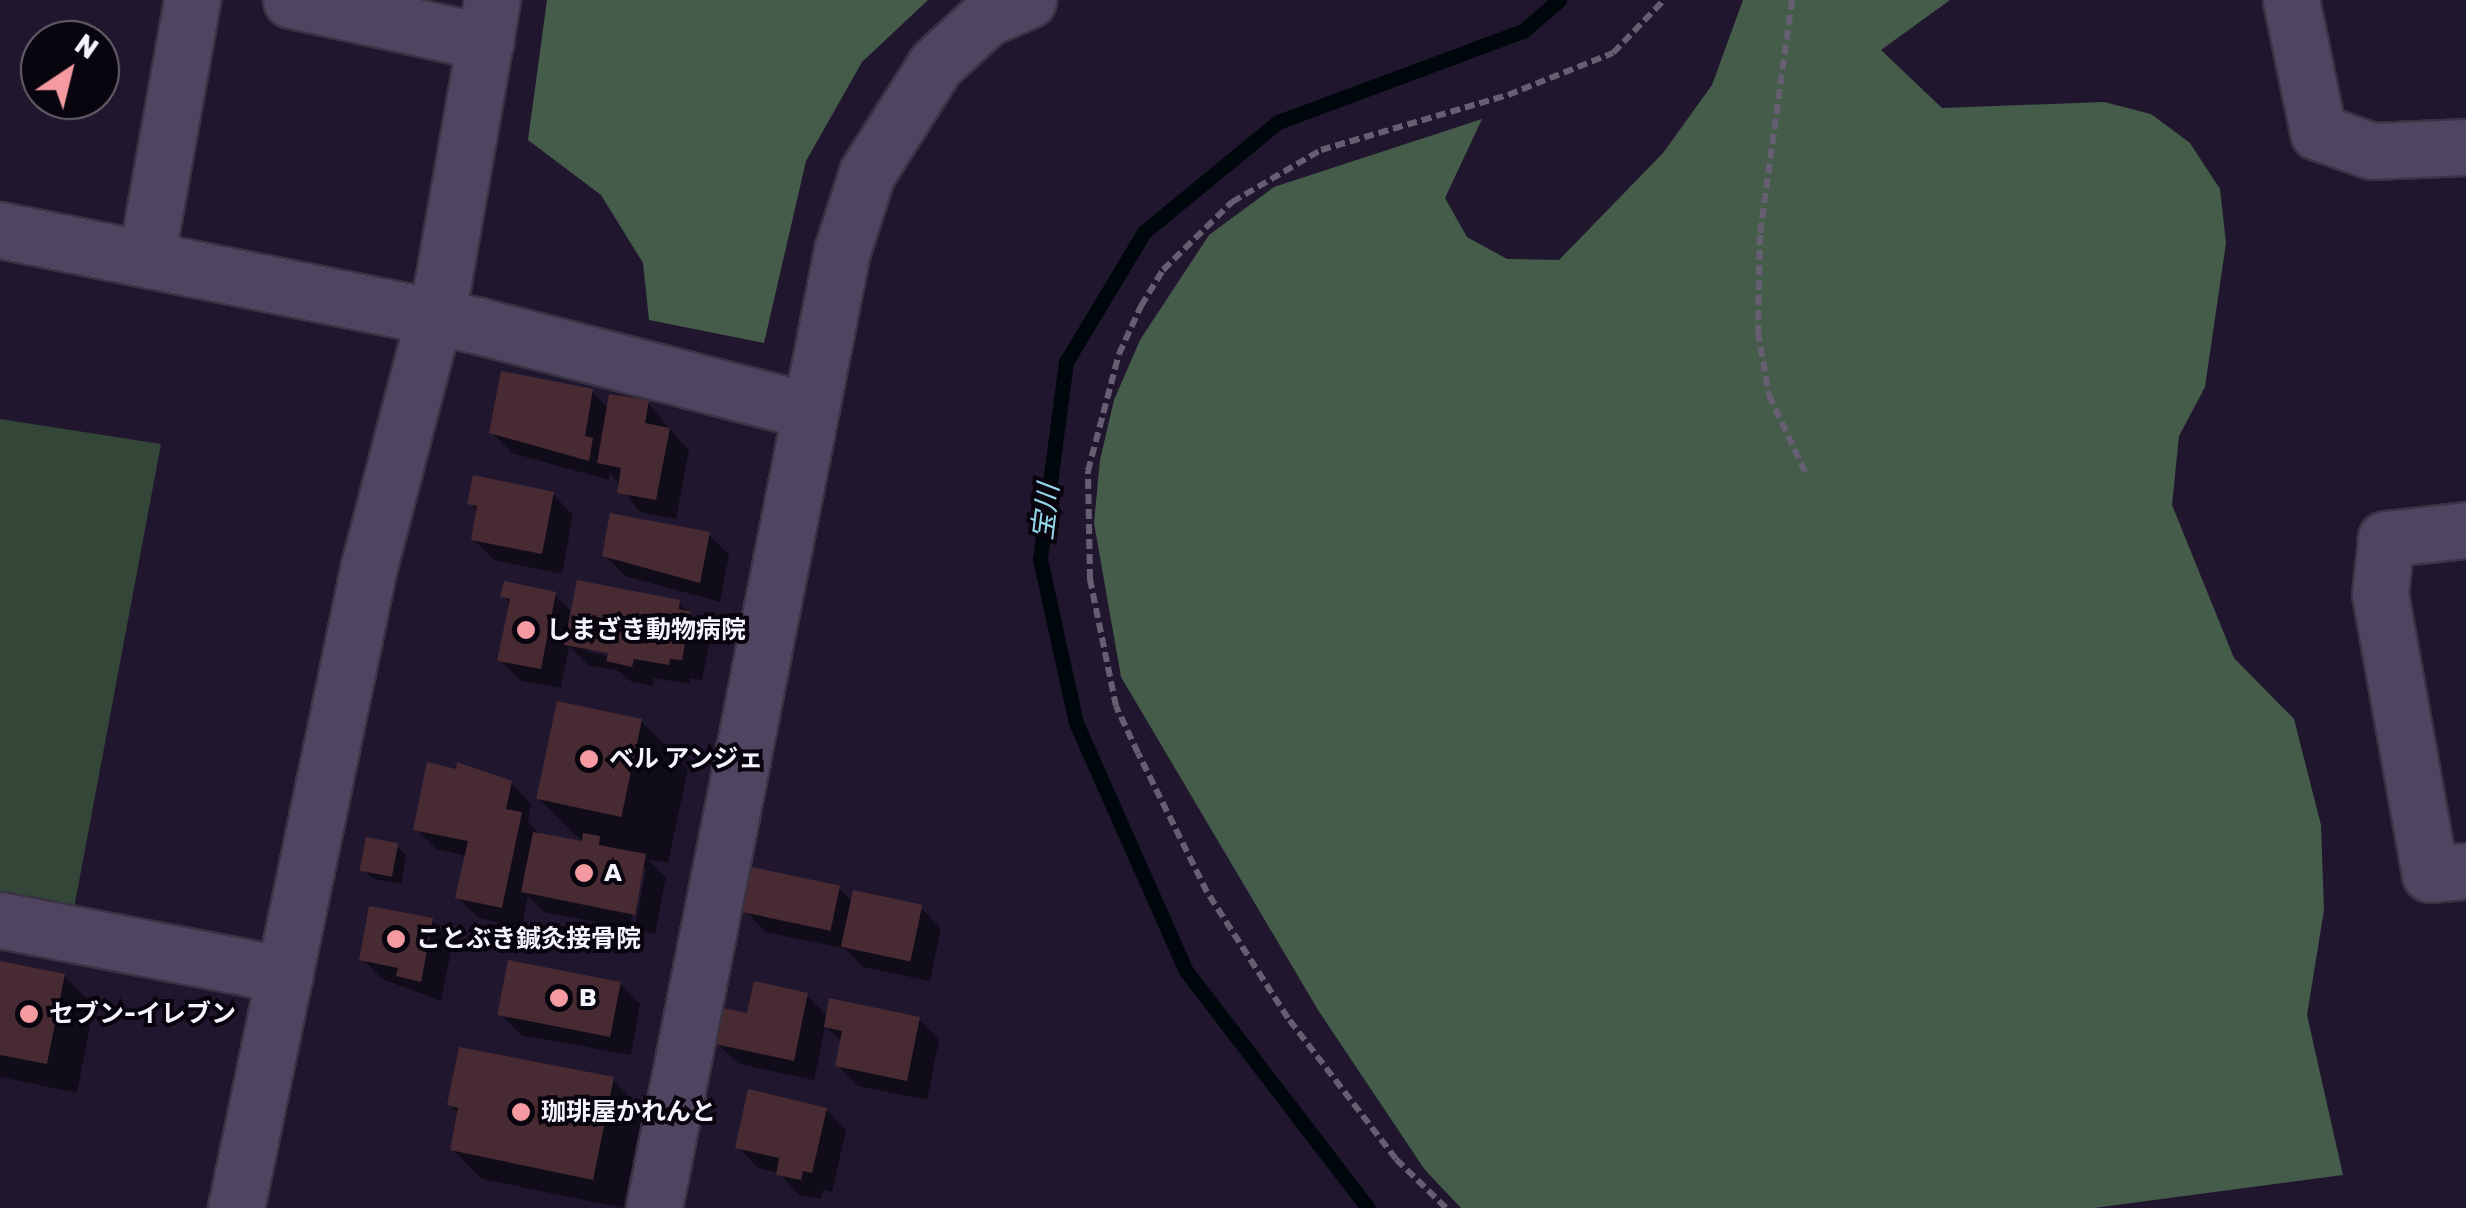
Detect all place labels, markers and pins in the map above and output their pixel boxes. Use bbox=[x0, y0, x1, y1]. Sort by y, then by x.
place label: しまざき動物病院 bbox=[546, 615, 746, 645]
marker: しまざき動物病院 bbox=[515, 619, 537, 641]
place label: ベル アンジェ bbox=[609, 744, 764, 774]
marker: ベル アンジェ bbox=[578, 748, 600, 770]
place label: A bbox=[604, 858, 622, 888]
marker: A bbox=[573, 862, 595, 884]
place label: ことぶき鍼灸接骨院 bbox=[416, 924, 641, 954]
marker: ことぶき鍼灸接骨院 bbox=[385, 928, 407, 950]
place label: B bbox=[579, 983, 597, 1013]
marker: B bbox=[548, 987, 570, 1009]
place label: セブン-イレブン bbox=[49, 999, 236, 1029]
marker: セブン-イレブン bbox=[18, 1003, 40, 1025]
place label: 珈琲屋かれんと bbox=[541, 1097, 716, 1127]
marker: 珈琲屋かれんと bbox=[510, 1101, 532, 1123]

